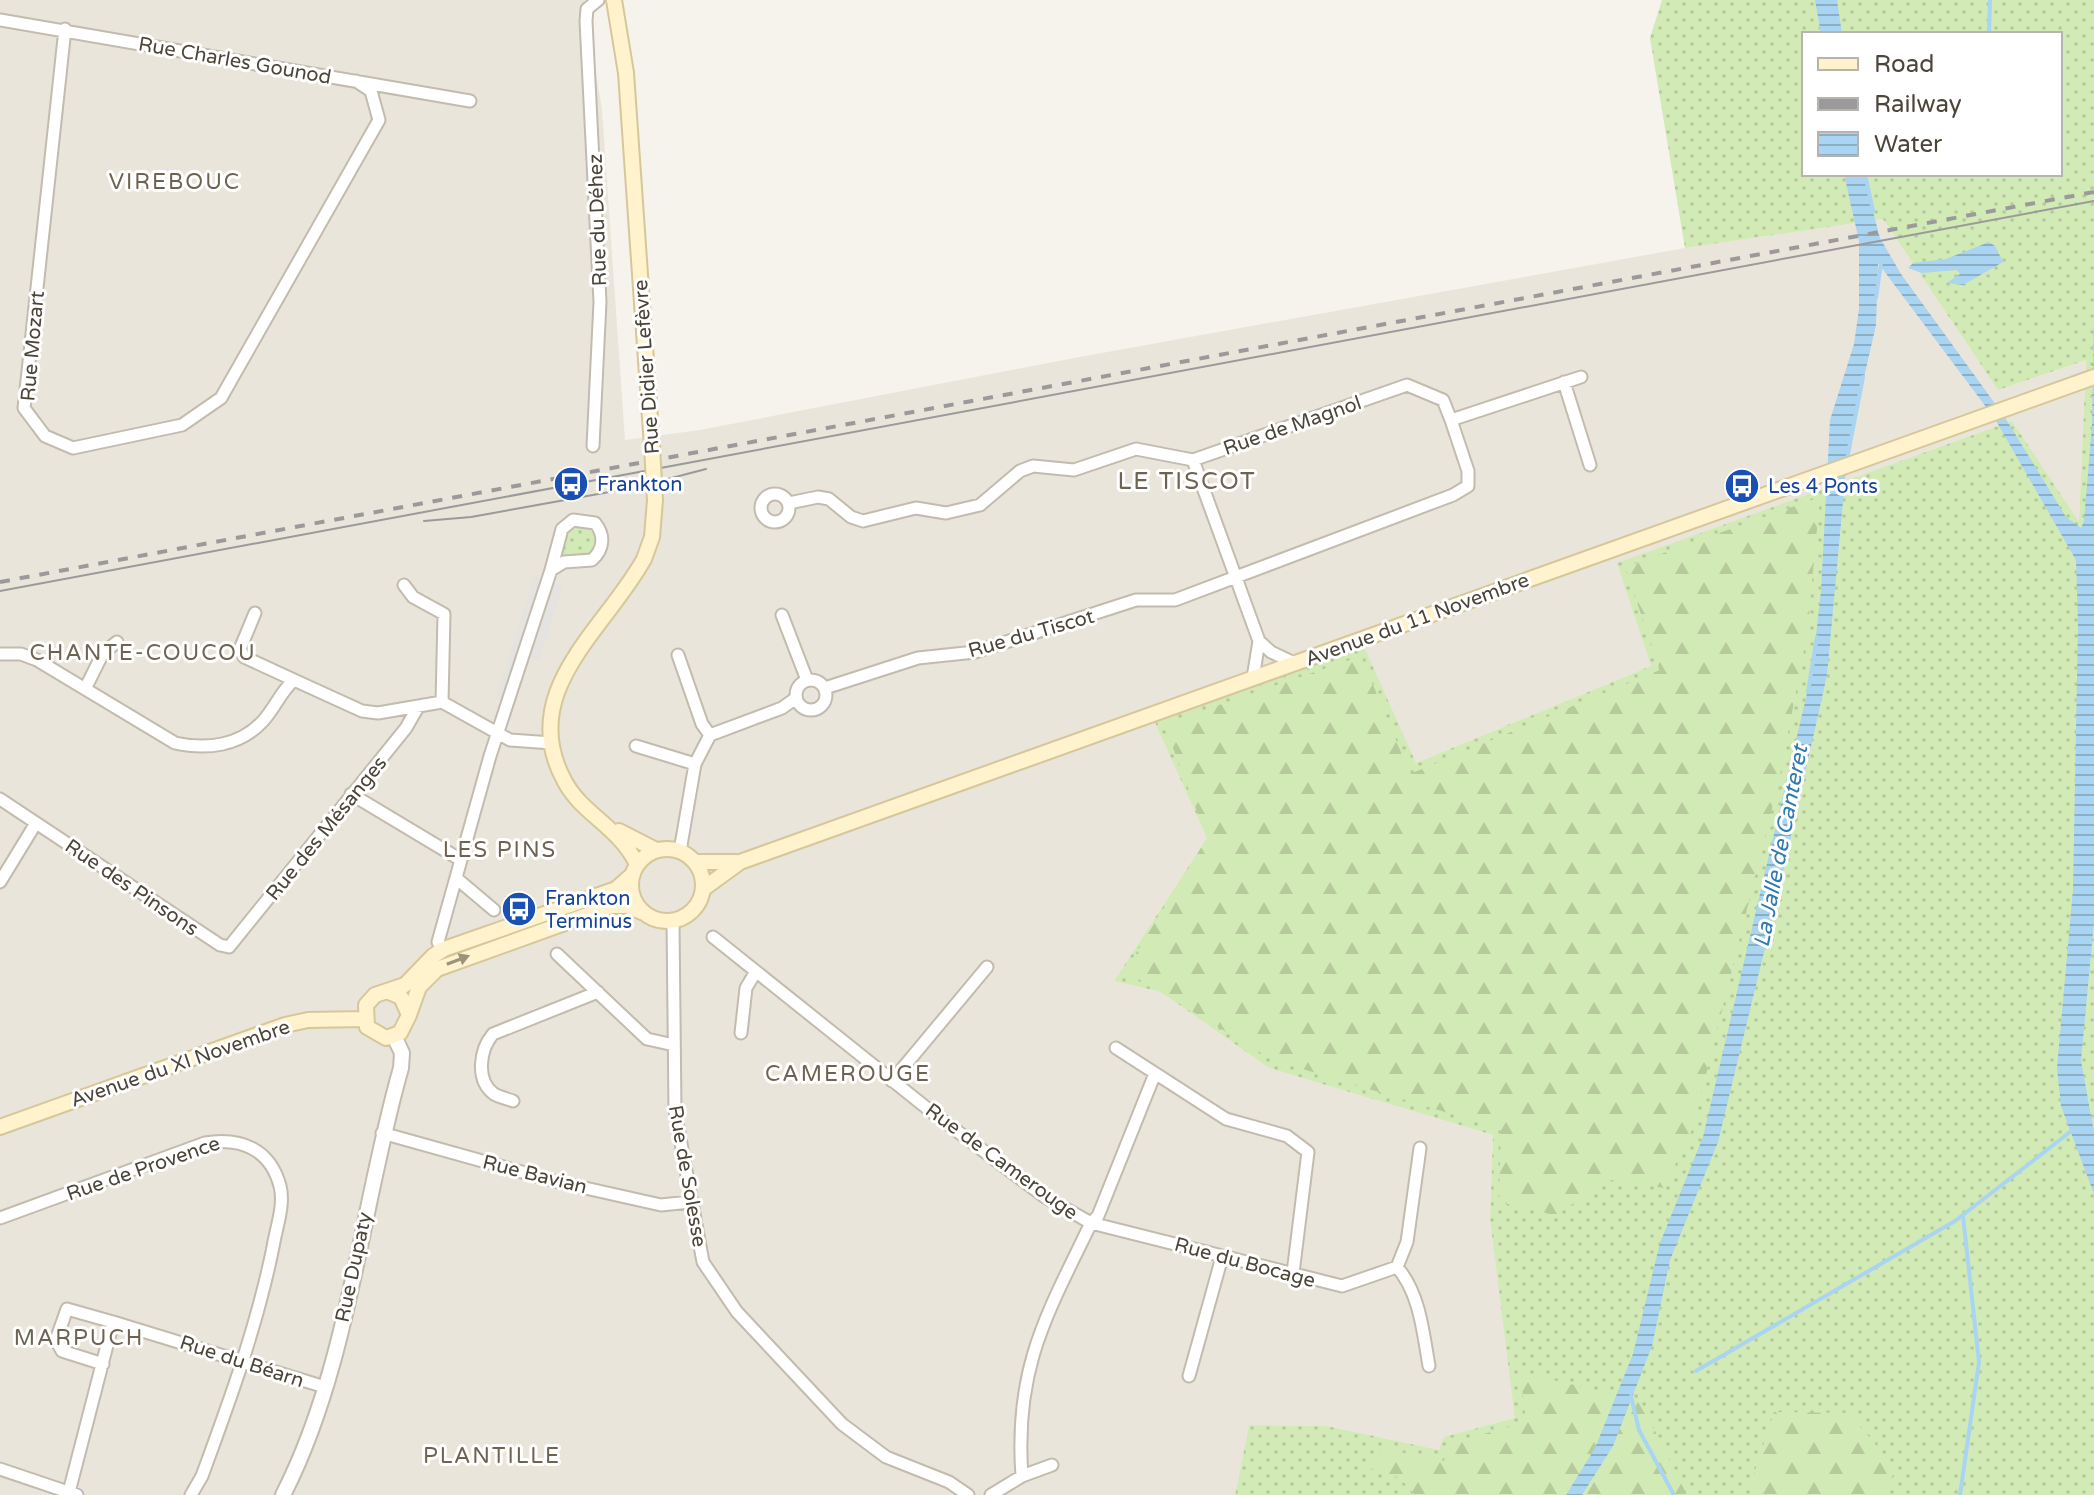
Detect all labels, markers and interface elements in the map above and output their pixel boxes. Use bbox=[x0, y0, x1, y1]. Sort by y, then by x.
street label: Rue Charles Gounod bbox=[136, 32, 333, 90]
legend bbox=[1802, 32, 2062, 176]
text: Road bbox=[1874, 50, 1934, 79]
text: Railway bbox=[1874, 90, 1962, 119]
text: Water bbox=[1874, 130, 1943, 159]
street label: Rue du Déhez bbox=[584, 153, 612, 287]
district label: VIREBOUC bbox=[109, 169, 241, 195]
street label: Rue Didier Lefèvre bbox=[629, 279, 665, 455]
street label: Rue Mozart bbox=[16, 290, 50, 402]
street label: Rue de Magnol bbox=[1220, 391, 1365, 461]
bus stop icon: Frankton bbox=[552, 465, 590, 503]
district label: LE TISCOT bbox=[1117, 467, 1257, 496]
bus stop icon: Les 4 Ponts bbox=[1723, 467, 1761, 505]
place label: Frankton bbox=[597, 473, 682, 497]
place label: Les 4 Ponts bbox=[1768, 475, 1878, 499]
street label: Avenue du 11 Novembre bbox=[1302, 568, 1532, 672]
street label: Rue du Tiscot bbox=[966, 604, 1097, 663]
district label: CHANTE-COUCOU bbox=[29, 640, 257, 666]
water label: La Jalle de Canteret bbox=[1749, 741, 1814, 949]
street label: Rue des Mésanges bbox=[261, 752, 392, 906]
street label: Rue des Pinsons bbox=[60, 834, 203, 941]
district label: LES PINS bbox=[443, 837, 557, 863]
place label: Frankton Terminus bbox=[545, 887, 632, 934]
bus stop icon: Frankton Terminus bbox=[500, 890, 538, 928]
one-way arrow bbox=[446, 954, 470, 966]
street label: Avenue du XI Novembre bbox=[68, 1015, 293, 1113]
district label: CAMEROUGE bbox=[765, 1061, 931, 1087]
street label: Rue de Camerouge bbox=[921, 1098, 1082, 1225]
street label: Rue de Solesse bbox=[663, 1103, 711, 1249]
street label: Rue de Provence bbox=[63, 1131, 223, 1206]
street label: Rue Bavian bbox=[480, 1150, 590, 1200]
street label: Rue Dupaty bbox=[331, 1210, 377, 1324]
street label: Rue du Bocage bbox=[1172, 1233, 1318, 1293]
district label: MARPUCH bbox=[14, 1325, 144, 1351]
street label: Rue du Béarn bbox=[177, 1331, 307, 1393]
district label: PLANTILLE bbox=[423, 1443, 561, 1469]

